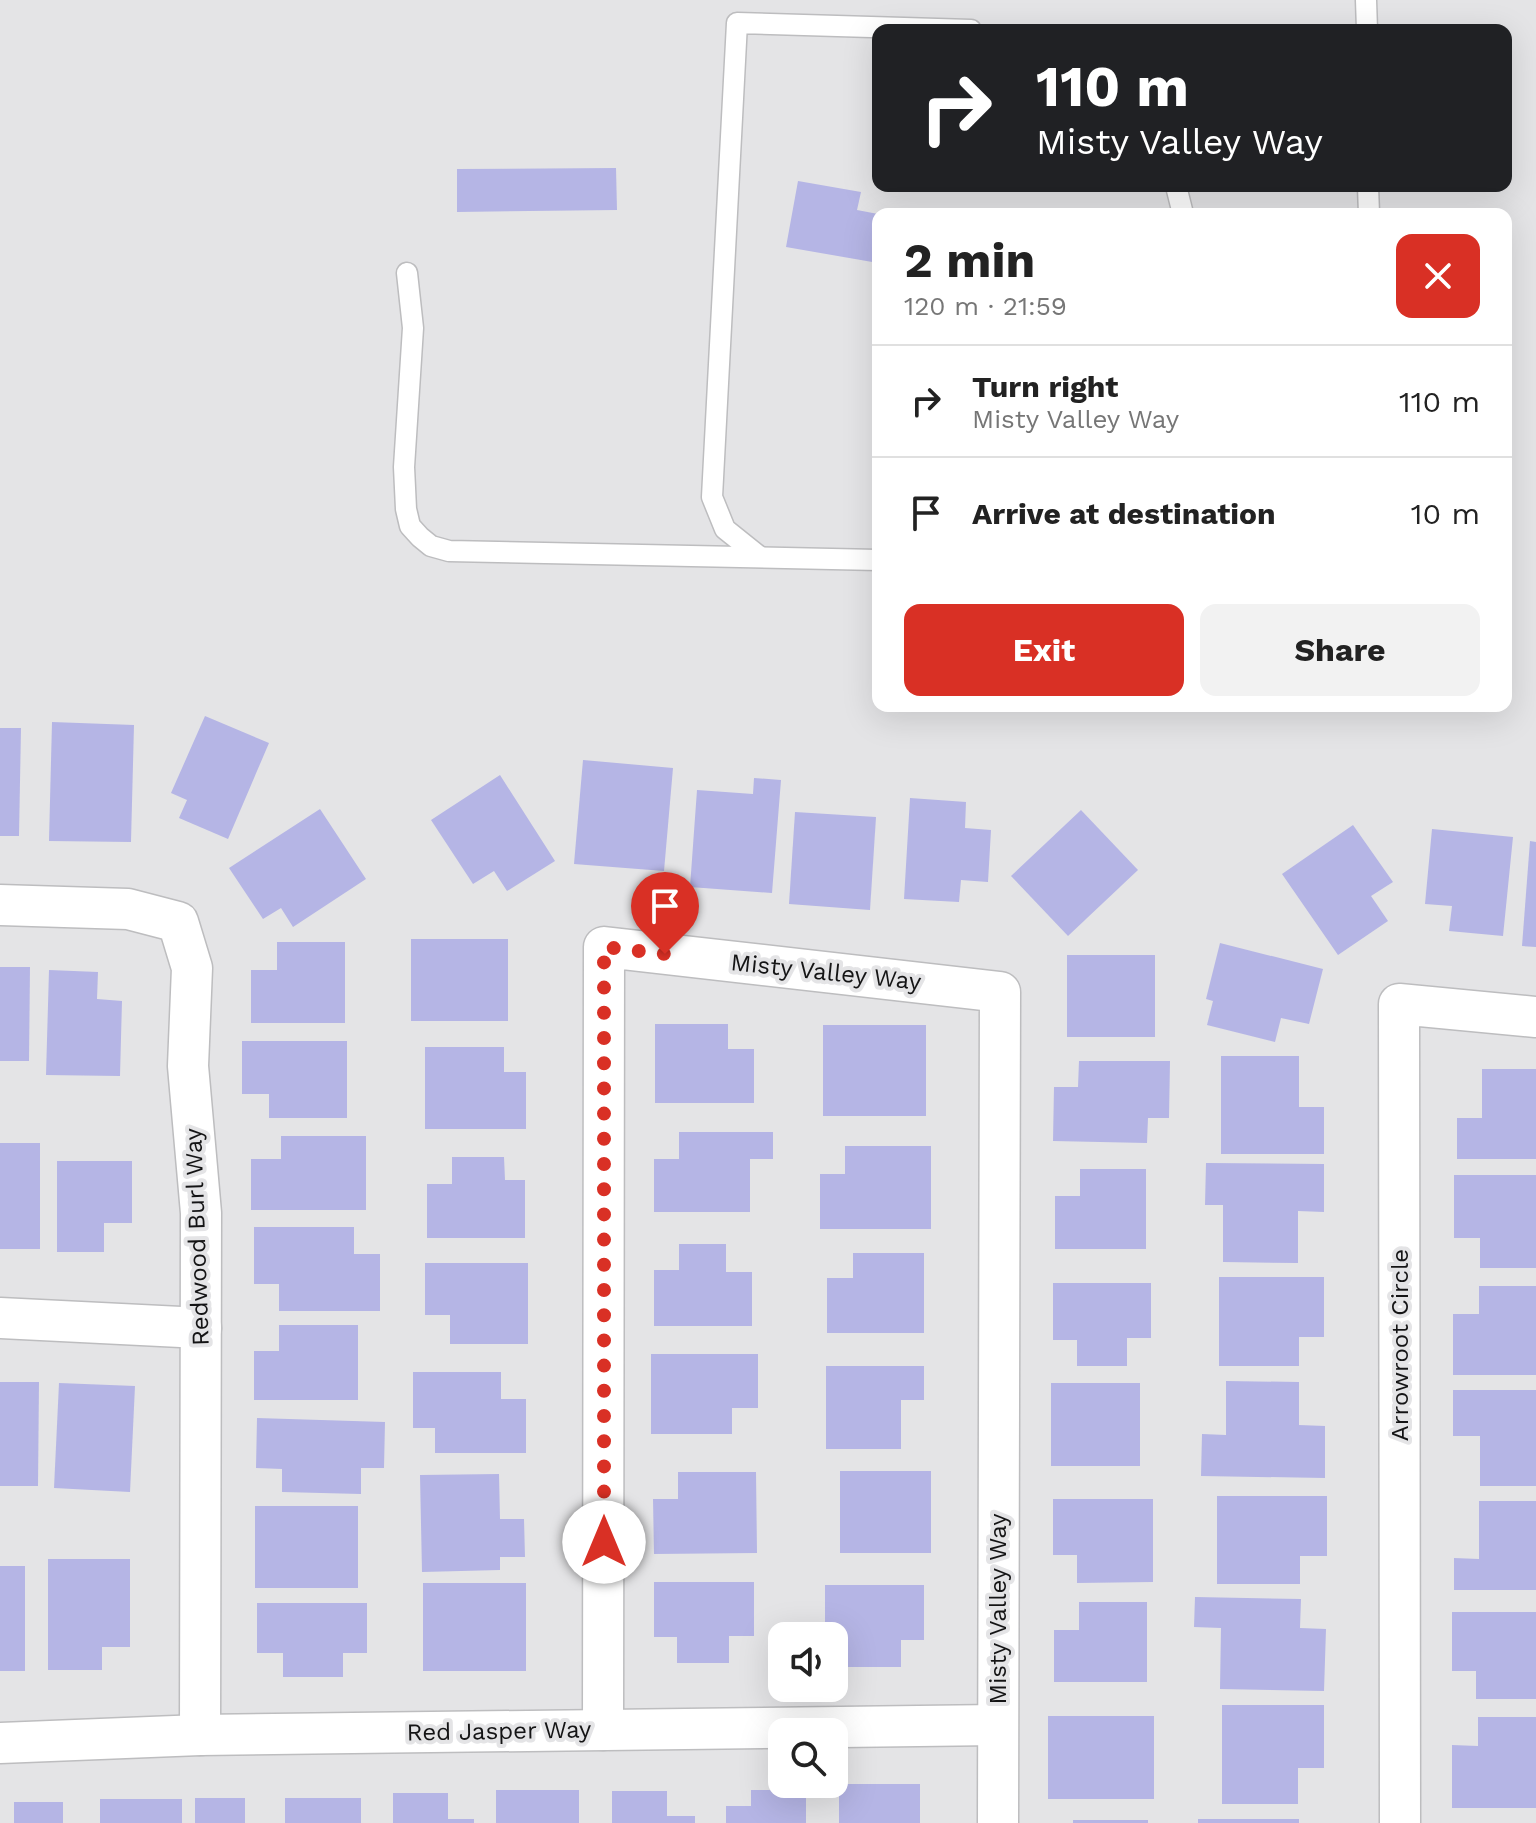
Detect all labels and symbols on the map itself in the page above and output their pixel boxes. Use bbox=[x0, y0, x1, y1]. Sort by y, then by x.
pin bbox=[631, 872, 699, 954]
street label: Misty Valley Way bbox=[729, 948, 923, 996]
street label: Redwood Burl Way bbox=[179, 1127, 215, 1346]
street label: Arrowroot Circle bbox=[1386, 1249, 1414, 1441]
position arrow bbox=[562, 1500, 646, 1584]
street label: Misty Valley Way bbox=[984, 1513, 1012, 1705]
street label: Red Jasper Way bbox=[406, 1715, 592, 1747]

